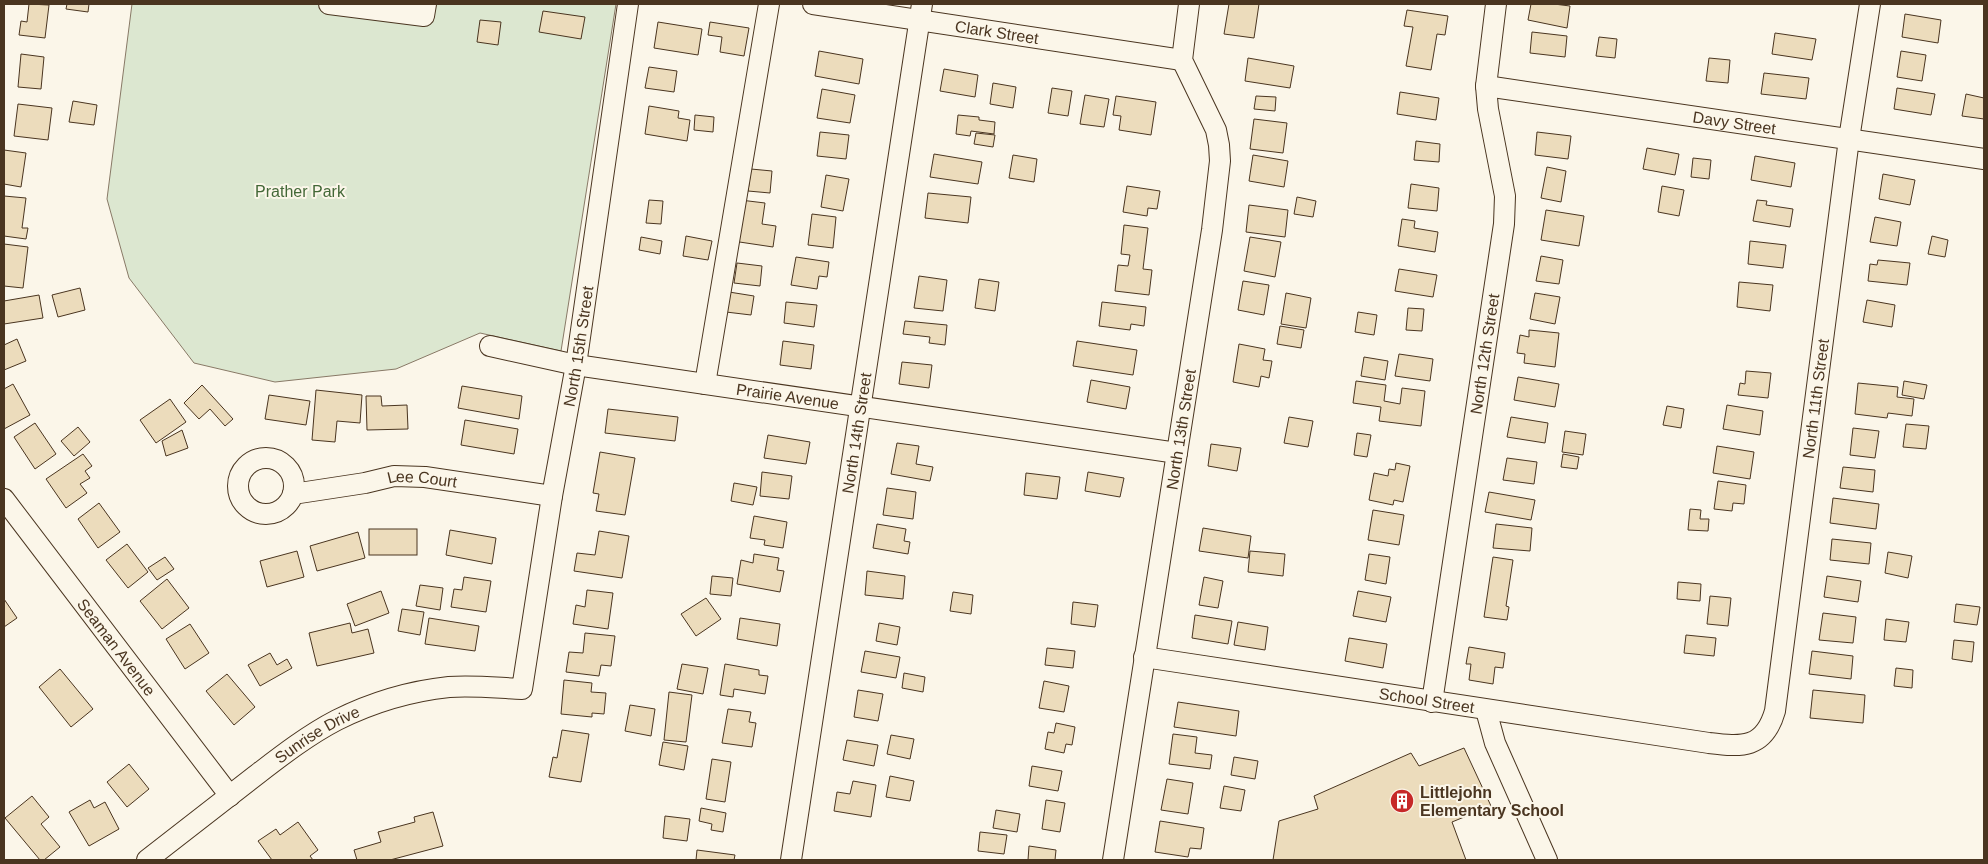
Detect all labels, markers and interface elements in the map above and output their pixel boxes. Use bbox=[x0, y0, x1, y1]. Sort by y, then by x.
street label: Clark Street bbox=[954, 17, 1040, 47]
street label: Davy Street bbox=[1692, 108, 1777, 137]
park label: Prather Park bbox=[255, 183, 346, 200]
street label: North 15th Street bbox=[560, 284, 596, 408]
street label: North 12th Street bbox=[1467, 292, 1502, 415]
street label: North 11th Street bbox=[1799, 337, 1832, 460]
street label: North 13th Street bbox=[1163, 367, 1199, 491]
street label: North 14th Street bbox=[839, 371, 874, 495]
street label: Prairie Avenue bbox=[735, 380, 840, 412]
street label: Lee Court bbox=[385, 467, 459, 490]
street label: Seaman Avenue bbox=[74, 595, 159, 699]
street label: School Street bbox=[1378, 684, 1476, 716]
street label: Sunrise Drive bbox=[271, 702, 362, 766]
place label: Littlejohn Elementary School bbox=[1420, 784, 1564, 819]
building icon: Littlejohn Elementary School bbox=[1389, 788, 1415, 814]

